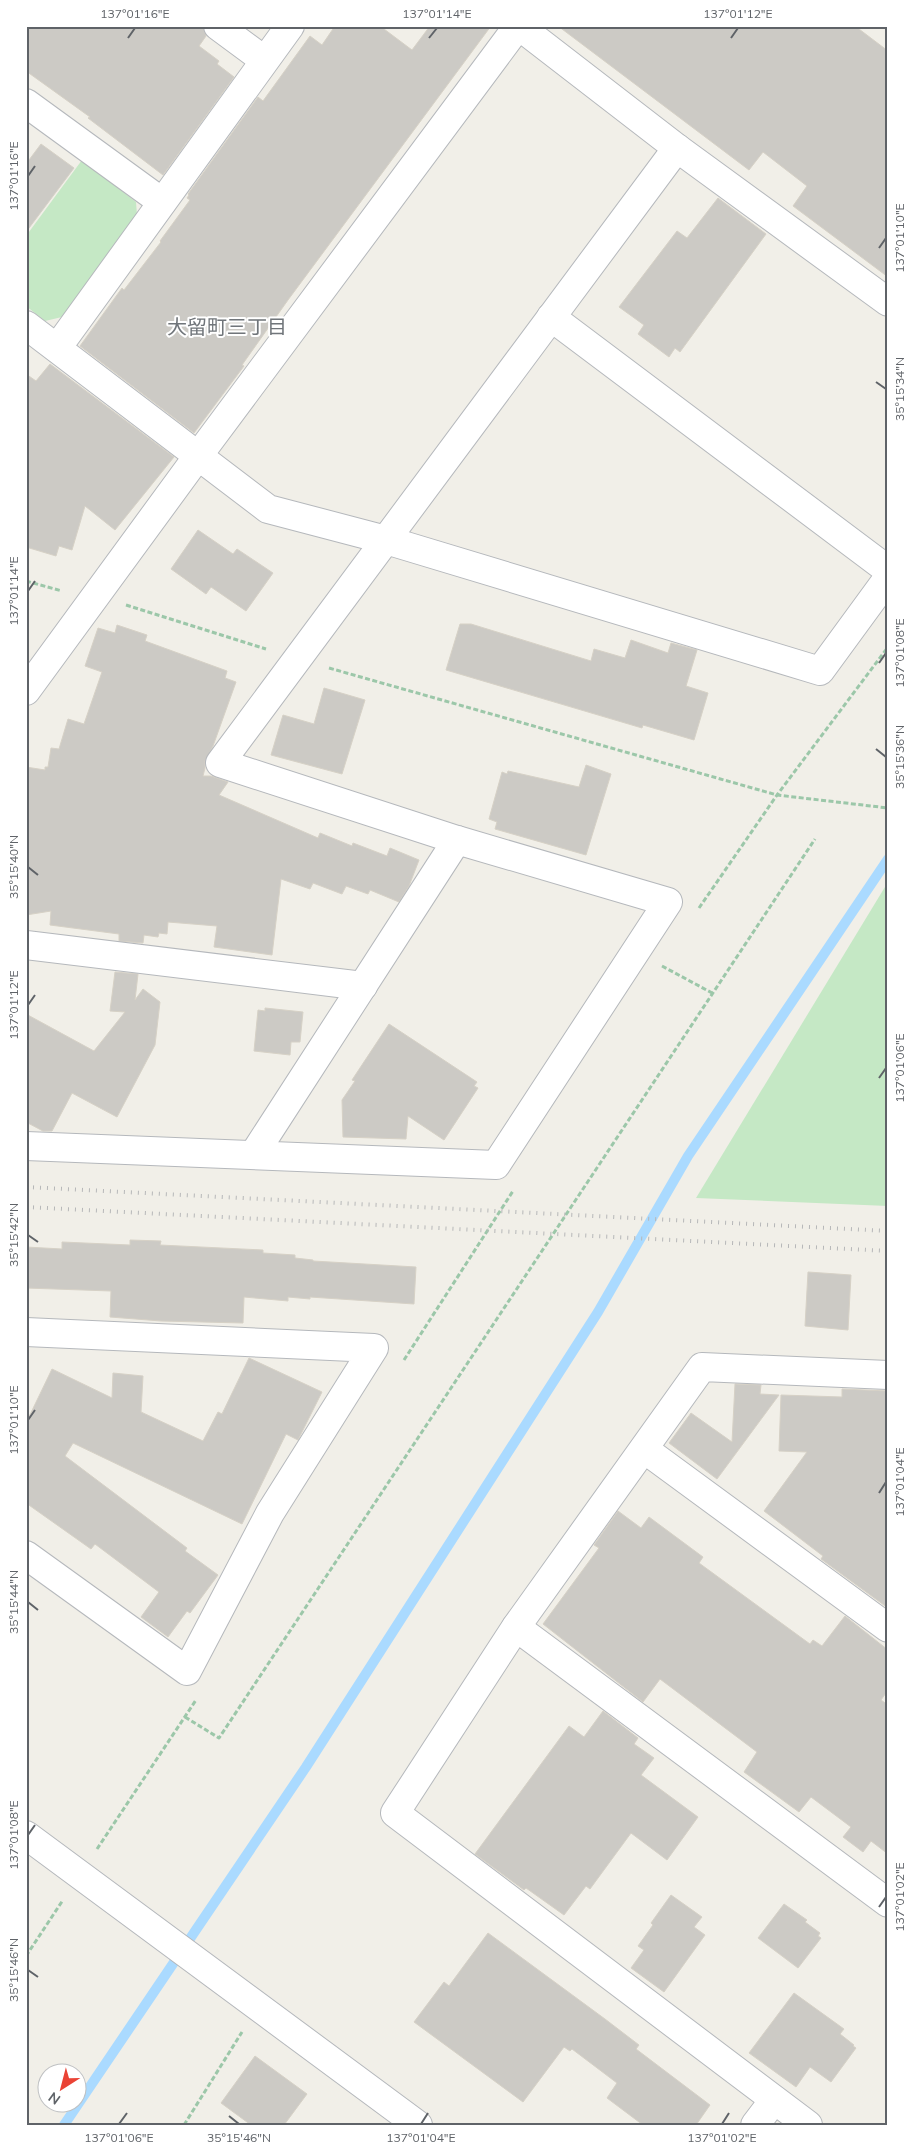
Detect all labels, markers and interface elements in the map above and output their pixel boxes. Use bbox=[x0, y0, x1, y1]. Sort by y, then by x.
text: 137°01'16"E bbox=[100, 6, 170, 21]
text: 137°01'14"E bbox=[402, 6, 472, 21]
text: 137°01'12"E bbox=[703, 6, 773, 21]
text: 137°01'16"E bbox=[6, 141, 21, 211]
text: 137°01'10"E bbox=[892, 203, 907, 273]
district label: 大留町三丁目 bbox=[167, 314, 287, 339]
text: 35°15'34"N bbox=[892, 357, 907, 421]
text: 137°01'14"E bbox=[6, 556, 21, 626]
text: 137°01'08"E bbox=[892, 618, 907, 688]
text: 35°15'36"N bbox=[892, 725, 907, 789]
text: 35°15'40"N bbox=[6, 835, 21, 899]
text: 137°01'12"E bbox=[6, 970, 21, 1040]
text: 137°01'06"E bbox=[892, 1033, 907, 1103]
text: 35°15'42"N bbox=[6, 1203, 21, 1267]
text: 137°01'10"E bbox=[6, 1385, 21, 1455]
text: 137°01'04"E bbox=[892, 1447, 907, 1517]
text: 35°15'44"N bbox=[6, 1570, 21, 1634]
text: 137°01'08"E bbox=[6, 1800, 21, 1870]
text: 137°01'02"E bbox=[892, 1862, 907, 1932]
text: 35°15'46"N bbox=[6, 1938, 21, 2002]
north arrow bbox=[38, 2064, 88, 2114]
text: N bbox=[45, 2088, 64, 2109]
text: 137°01'06"E bbox=[84, 2130, 154, 2145]
text: 35°15'46"N bbox=[207, 2130, 271, 2145]
text: 137°01'04"E bbox=[386, 2130, 456, 2145]
text: 137°01'02"E bbox=[687, 2130, 757, 2145]

